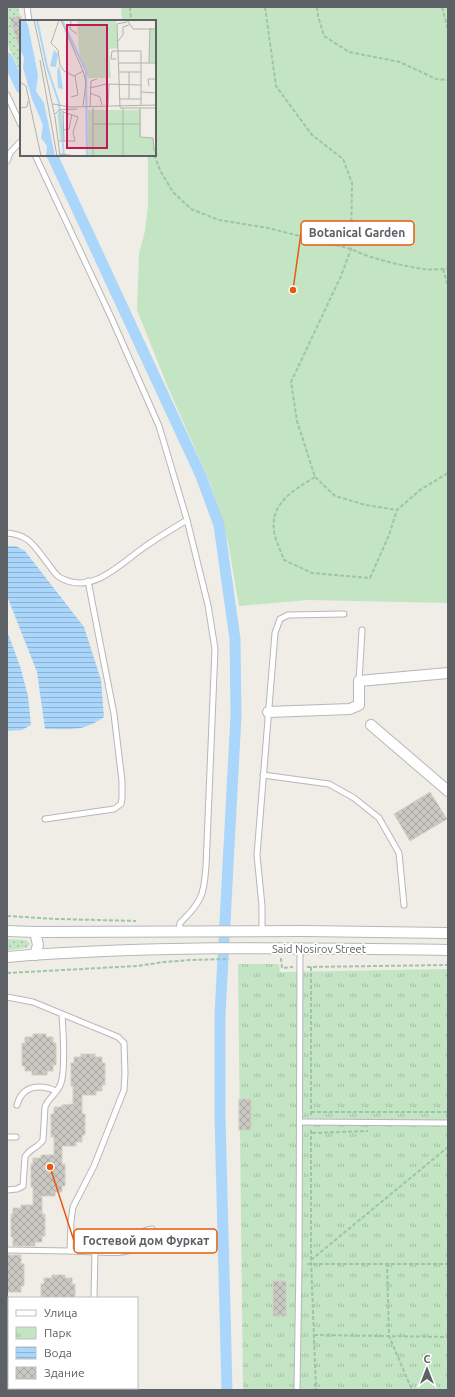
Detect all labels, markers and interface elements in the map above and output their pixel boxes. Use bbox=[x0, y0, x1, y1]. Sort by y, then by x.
inset map bbox=[20, 20, 156, 156]
callout: Botanical Garden bbox=[301, 221, 414, 245]
text: Botanical Garden bbox=[309, 226, 405, 239]
street label: Said Nosirov Street bbox=[272, 943, 367, 955]
callout: Гостевой дом Фуркат bbox=[74, 1229, 217, 1253]
text: Гостевой дом Фуркат bbox=[83, 1234, 209, 1247]
legend bbox=[8, 1297, 138, 1389]
text: Улица bbox=[44, 1306, 77, 1319]
text: Парк bbox=[44, 1326, 72, 1339]
text: Вода bbox=[44, 1346, 72, 1359]
north arrow bbox=[407, 1349, 447, 1389]
text: С bbox=[423, 1353, 431, 1365]
text: Здание bbox=[44, 1366, 85, 1379]

